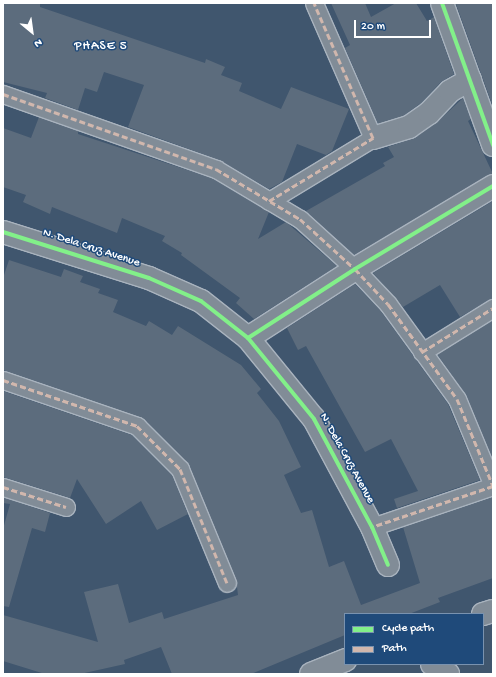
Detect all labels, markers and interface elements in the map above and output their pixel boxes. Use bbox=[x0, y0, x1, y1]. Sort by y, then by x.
north arrow bbox=[12, 12, 52, 52]
scale bar bbox=[356, 12, 433, 38]
text: 20 m bbox=[361, 20, 385, 34]
text: N bbox=[32, 36, 44, 49]
district label: PHASE 5 bbox=[74, 39, 128, 55]
street label: N. Dela Cruz Avenue bbox=[41, 227, 141, 271]
street label: N. Dela Cruz Avenue bbox=[315, 411, 377, 507]
legend bbox=[344, 613, 484, 665]
text: Cycle path bbox=[382, 622, 434, 636]
text: Path bbox=[382, 642, 407, 656]

